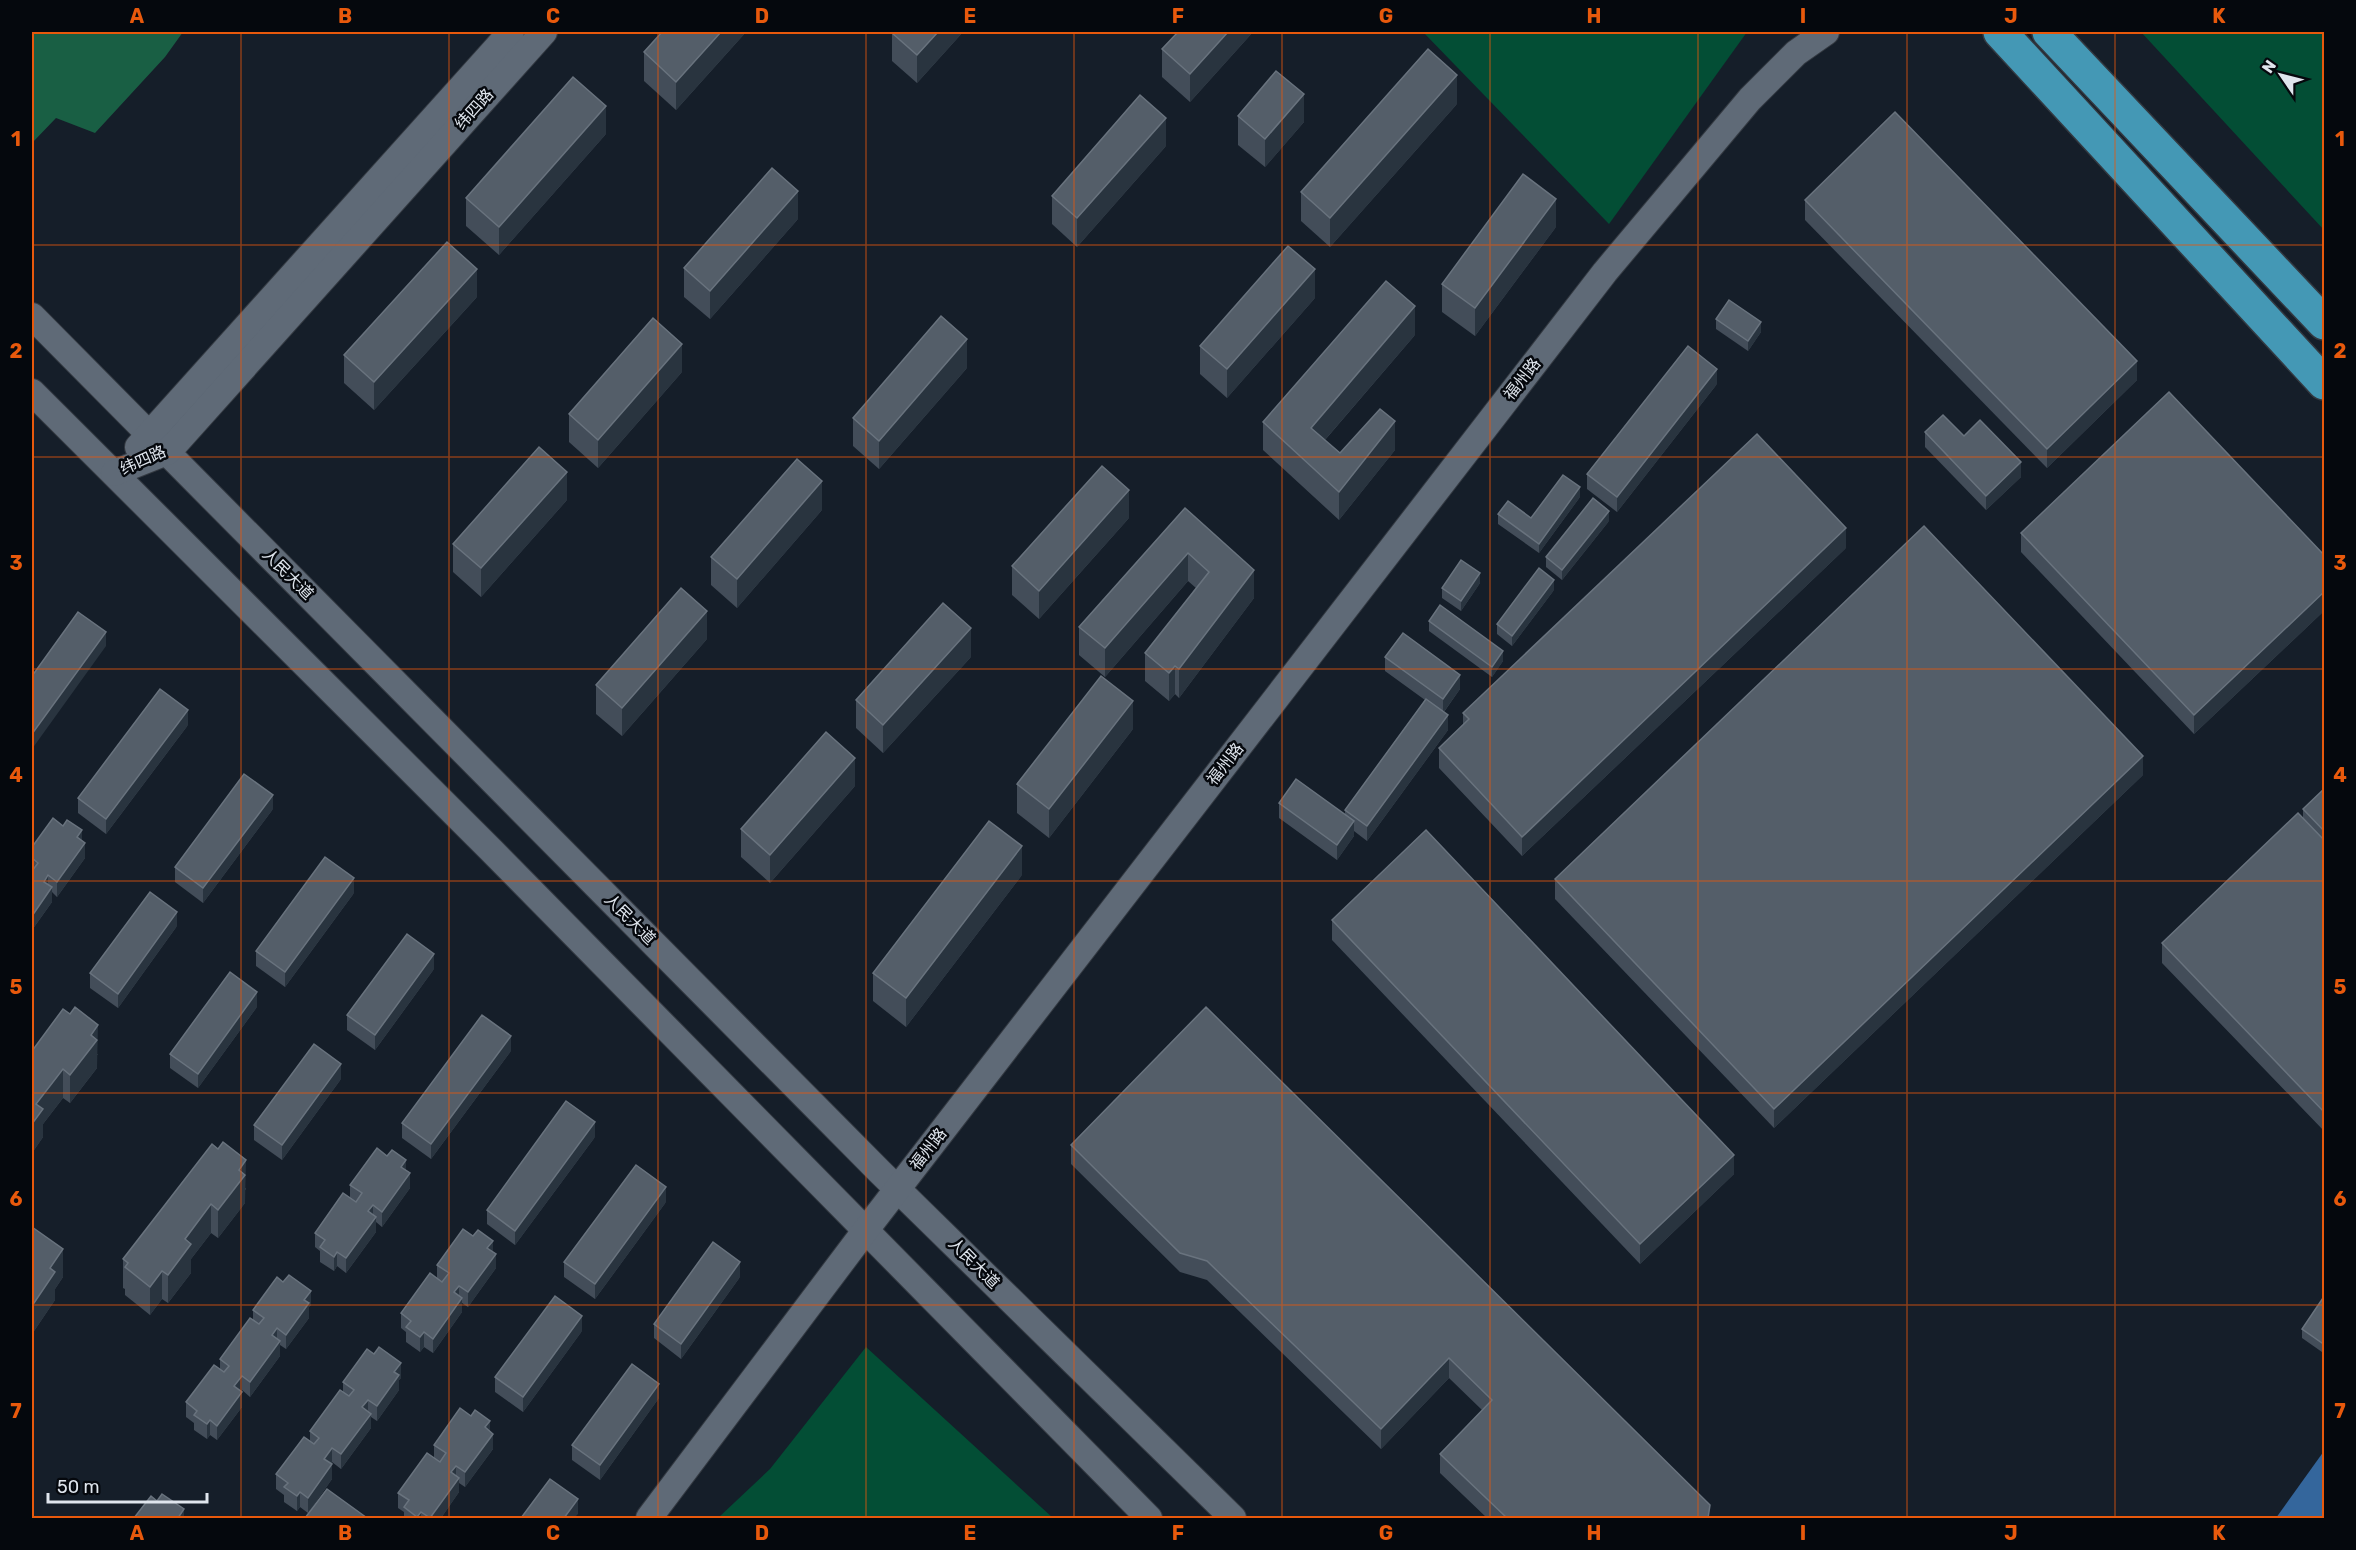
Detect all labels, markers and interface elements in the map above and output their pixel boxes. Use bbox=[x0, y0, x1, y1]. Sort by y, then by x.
text: A bbox=[130, 4, 145, 28]
text: B bbox=[338, 4, 352, 28]
text: C bbox=[546, 4, 560, 28]
text: D bbox=[755, 4, 769, 28]
text: E bbox=[964, 4, 976, 28]
text: F bbox=[1172, 4, 1184, 28]
text: G bbox=[1379, 4, 1393, 28]
text: H bbox=[1587, 4, 1601, 28]
text: I bbox=[1800, 4, 1806, 28]
text: J bbox=[2004, 4, 2018, 28]
text: K bbox=[2212, 4, 2226, 28]
north arrow bbox=[2251, 45, 2311, 105]
text: N bbox=[2258, 57, 2280, 77]
street label: 纬四路 bbox=[451, 85, 497, 133]
text: 1 bbox=[11, 127, 21, 151]
text: 1 bbox=[2335, 127, 2345, 151]
text: 2 bbox=[10, 339, 23, 363]
text: 2 bbox=[2334, 339, 2347, 363]
street label: 福州路 bbox=[1500, 354, 1544, 404]
street label: 纬四路 bbox=[117, 442, 169, 478]
street label: 人民大道 bbox=[259, 545, 317, 603]
text: 3 bbox=[9, 551, 23, 575]
text: 3 bbox=[2333, 551, 2347, 575]
street label: 福州路 bbox=[1203, 739, 1247, 789]
text: 4 bbox=[9, 763, 23, 787]
text: 4 bbox=[2333, 763, 2347, 787]
street label: 人民大道 bbox=[601, 890, 659, 948]
text: 5 bbox=[10, 975, 23, 999]
text: 5 bbox=[2334, 975, 2347, 999]
street label: 福州路 bbox=[906, 1124, 950, 1174]
text: 6 bbox=[9, 1187, 23, 1211]
text: 6 bbox=[2333, 1187, 2347, 1211]
street label: 人民大道 bbox=[945, 1234, 1003, 1292]
text: 7 bbox=[10, 1399, 22, 1423]
text: 7 bbox=[2334, 1399, 2346, 1423]
scale bar bbox=[48, 1466, 207, 1504]
text: 50 m bbox=[57, 1476, 100, 1498]
text: A bbox=[130, 1521, 145, 1545]
text: B bbox=[338, 1521, 352, 1545]
text: C bbox=[546, 1521, 560, 1545]
text: D bbox=[755, 1521, 769, 1545]
text: E bbox=[964, 1521, 976, 1545]
text: F bbox=[1172, 1521, 1184, 1545]
text: G bbox=[1379, 1521, 1393, 1545]
text: H bbox=[1587, 1521, 1601, 1545]
text: I bbox=[1800, 1521, 1806, 1545]
text: J bbox=[2004, 1521, 2018, 1545]
text: K bbox=[2212, 1521, 2226, 1545]

